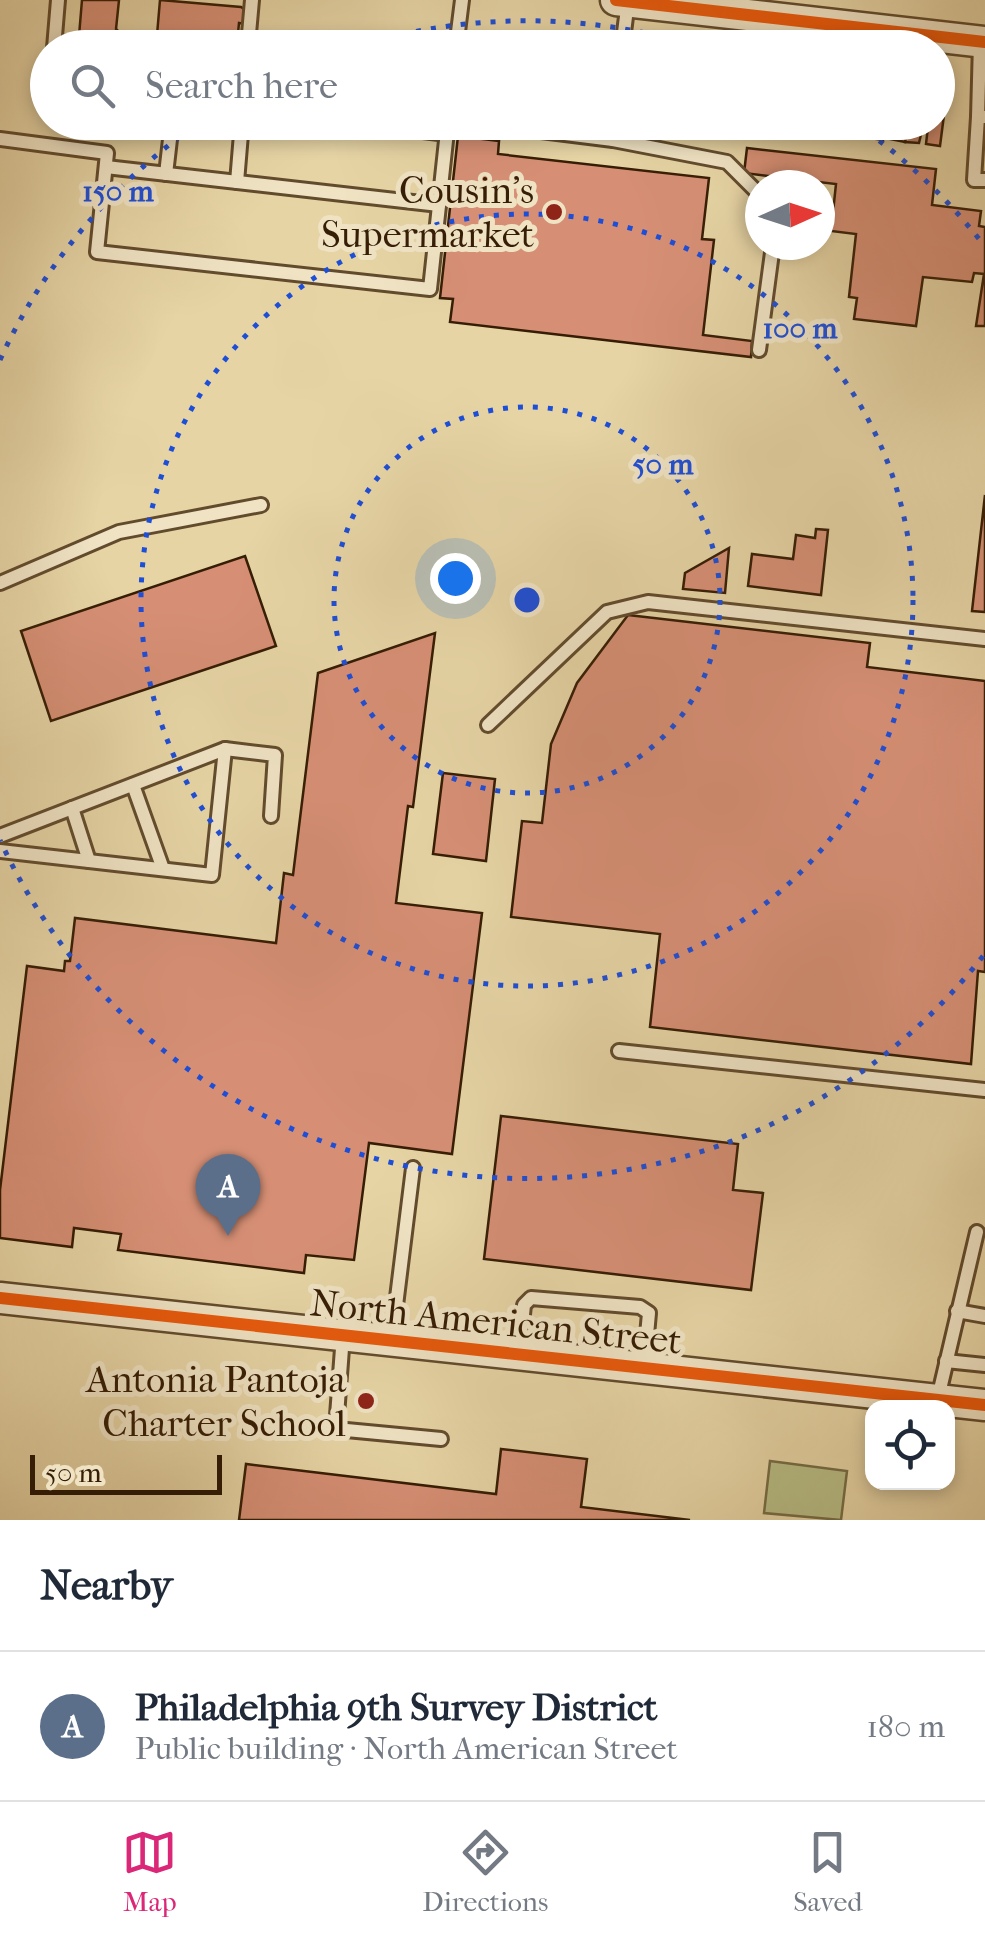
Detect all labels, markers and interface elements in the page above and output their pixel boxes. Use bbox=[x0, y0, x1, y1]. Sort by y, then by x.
search box bbox=[30, 30, 955, 140]
icon: search bbox=[65, 58, 120, 113]
text: Search here bbox=[145, 63, 338, 108]
place label: Cousin's Supermarket bbox=[321, 168, 534, 257]
north arrow bbox=[745, 170, 835, 260]
text: 150 m bbox=[82, 174, 155, 209]
marker: Cousin's Supermarket bbox=[543, 201, 565, 223]
text: 100 m bbox=[762, 311, 839, 346]
text: 50 m bbox=[633, 447, 694, 482]
your location bbox=[430, 553, 481, 604]
centre of rings bbox=[509, 582, 545, 618]
pin: A bbox=[196, 1154, 260, 1236]
street label: North American Street bbox=[308, 1280, 684, 1364]
place label: Antonia Pantoja Charter School bbox=[84, 1357, 346, 1446]
marker: Antonia Pantoja Charter School bbox=[355, 1390, 377, 1412]
map controls bbox=[865, 1400, 955, 1490]
button: locate bbox=[865, 1400, 955, 1490]
scale bar bbox=[30, 1450, 222, 1494]
text: 50 m bbox=[45, 1456, 102, 1489]
text: Nearby bbox=[40, 1561, 172, 1610]
text: Philadelphia 9th Survey District bbox=[135, 1685, 657, 1730]
text: A bbox=[62, 1708, 83, 1745]
text: 180 m bbox=[866, 1708, 945, 1745]
text: Public building · North American Street bbox=[135, 1730, 678, 1767]
tab: Map bbox=[122, 1825, 177, 1918]
tab: Directions bbox=[422, 1825, 548, 1918]
tab: Saved bbox=[793, 1825, 863, 1918]

